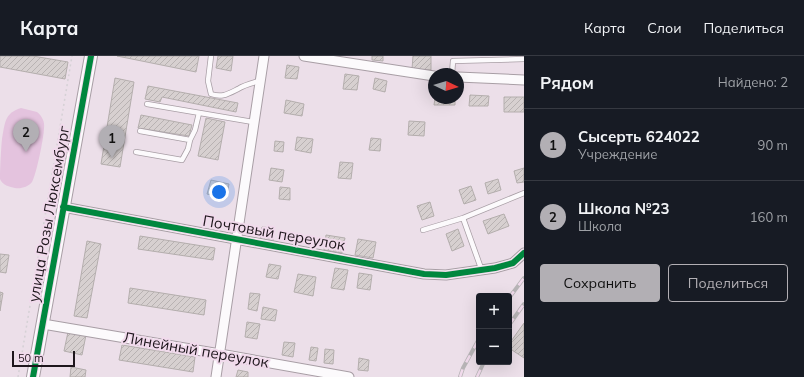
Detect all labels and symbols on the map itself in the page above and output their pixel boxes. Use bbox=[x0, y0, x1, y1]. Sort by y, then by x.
north arrow bbox=[428, 68, 464, 104]
pin: 2 bbox=[13, 119, 39, 152]
street label: улица Розы Люксембург bbox=[24, 124, 73, 303]
pin: 1 bbox=[99, 125, 125, 158]
your location bbox=[209, 182, 229, 202]
street label: Почтовый переулок bbox=[201, 211, 348, 255]
street label: Линейный переулок bbox=[122, 327, 271, 372]
scale bar bbox=[12, 349, 75, 368]

